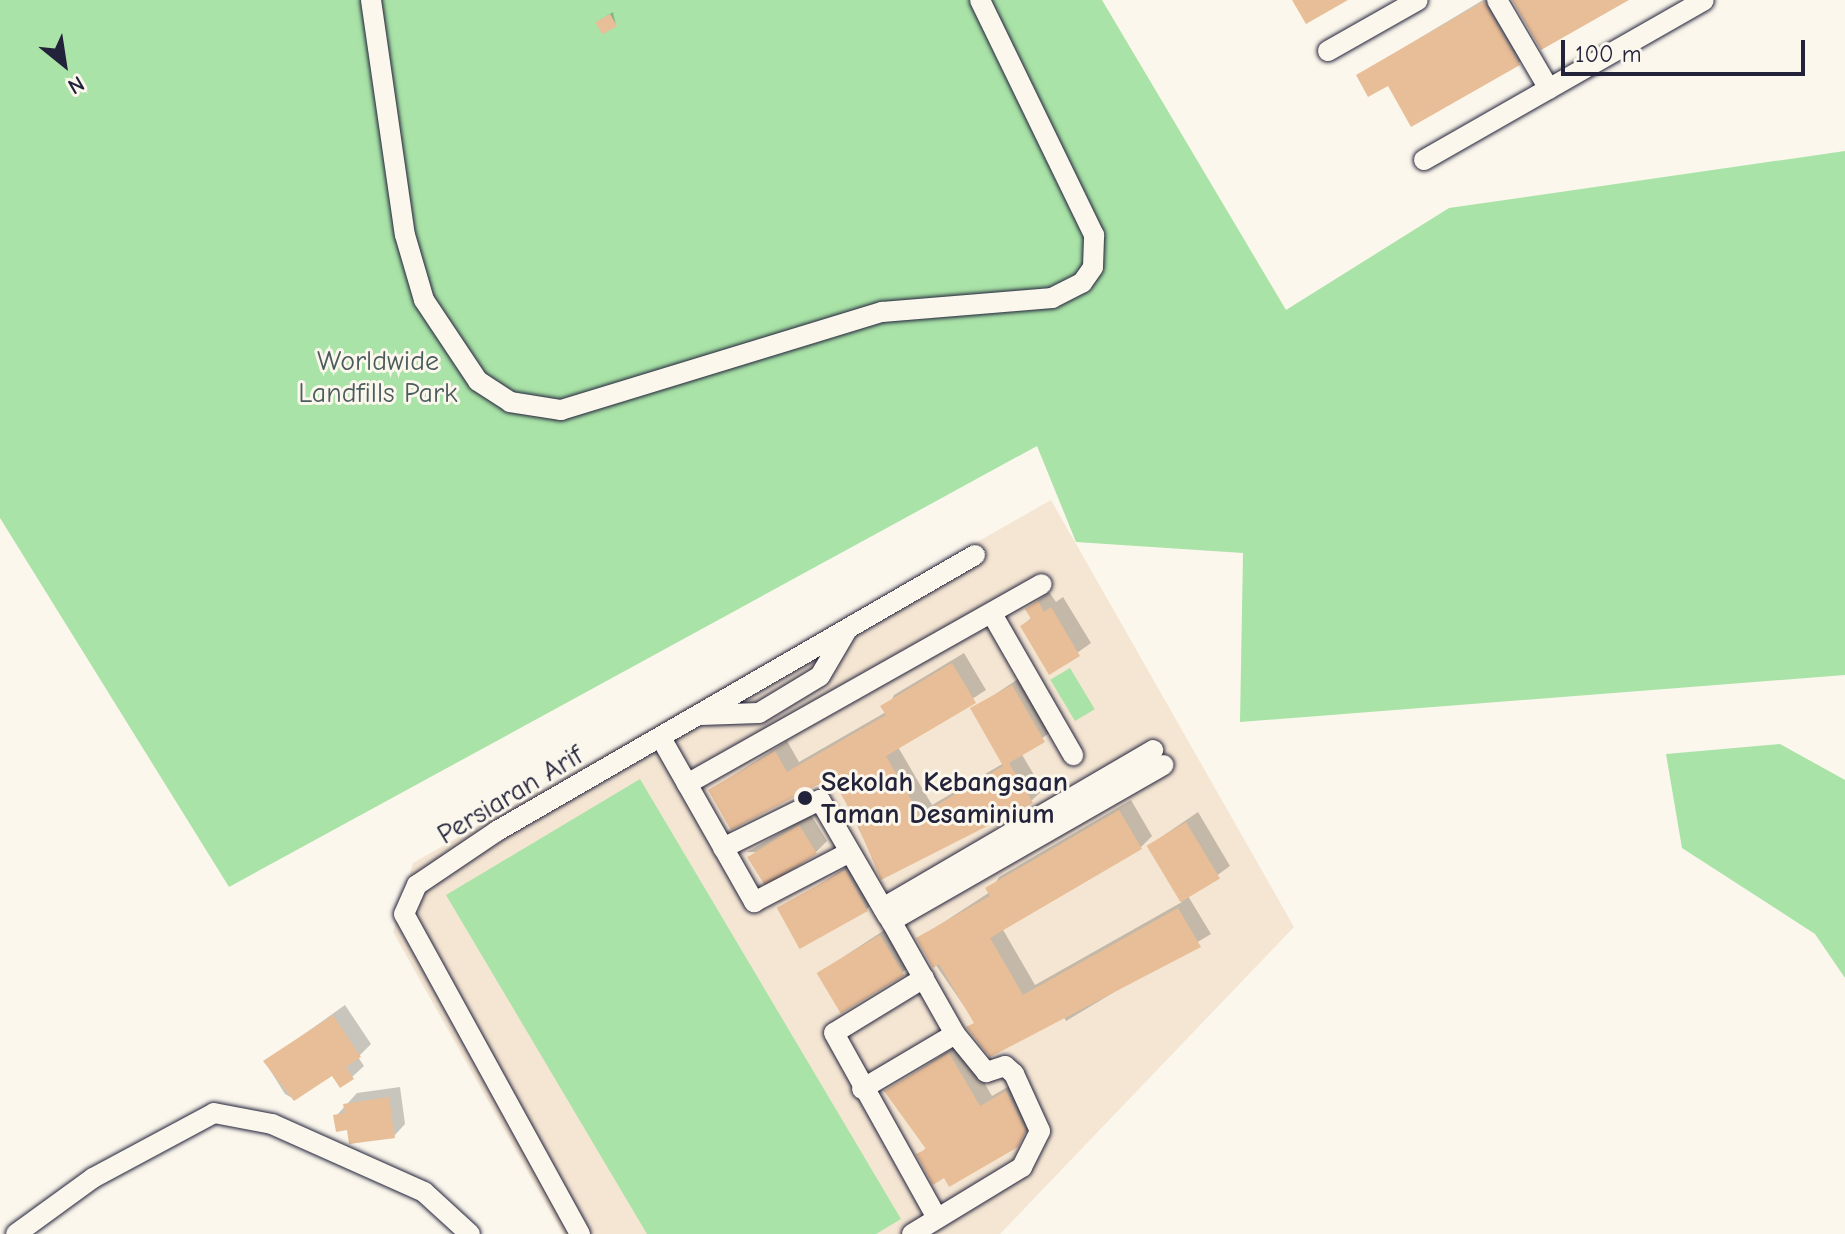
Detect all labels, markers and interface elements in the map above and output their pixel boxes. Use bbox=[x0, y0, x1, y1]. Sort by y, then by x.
north arrow bbox=[24, 24, 104, 104]
scale bar bbox=[1565, 24, 1809, 74]
text: 100 m bbox=[1575, 40, 1642, 68]
text: N bbox=[63, 70, 89, 100]
park label: Worldwide Landfills Park bbox=[298, 344, 458, 410]
street label: Persiaran Arif bbox=[431, 738, 589, 852]
place label: Sekolah Kebangsaan Taman Desaminium bbox=[821, 765, 1068, 831]
marker: Sekolah Kebangsaan Taman Desaminium bbox=[796, 789, 814, 807]

